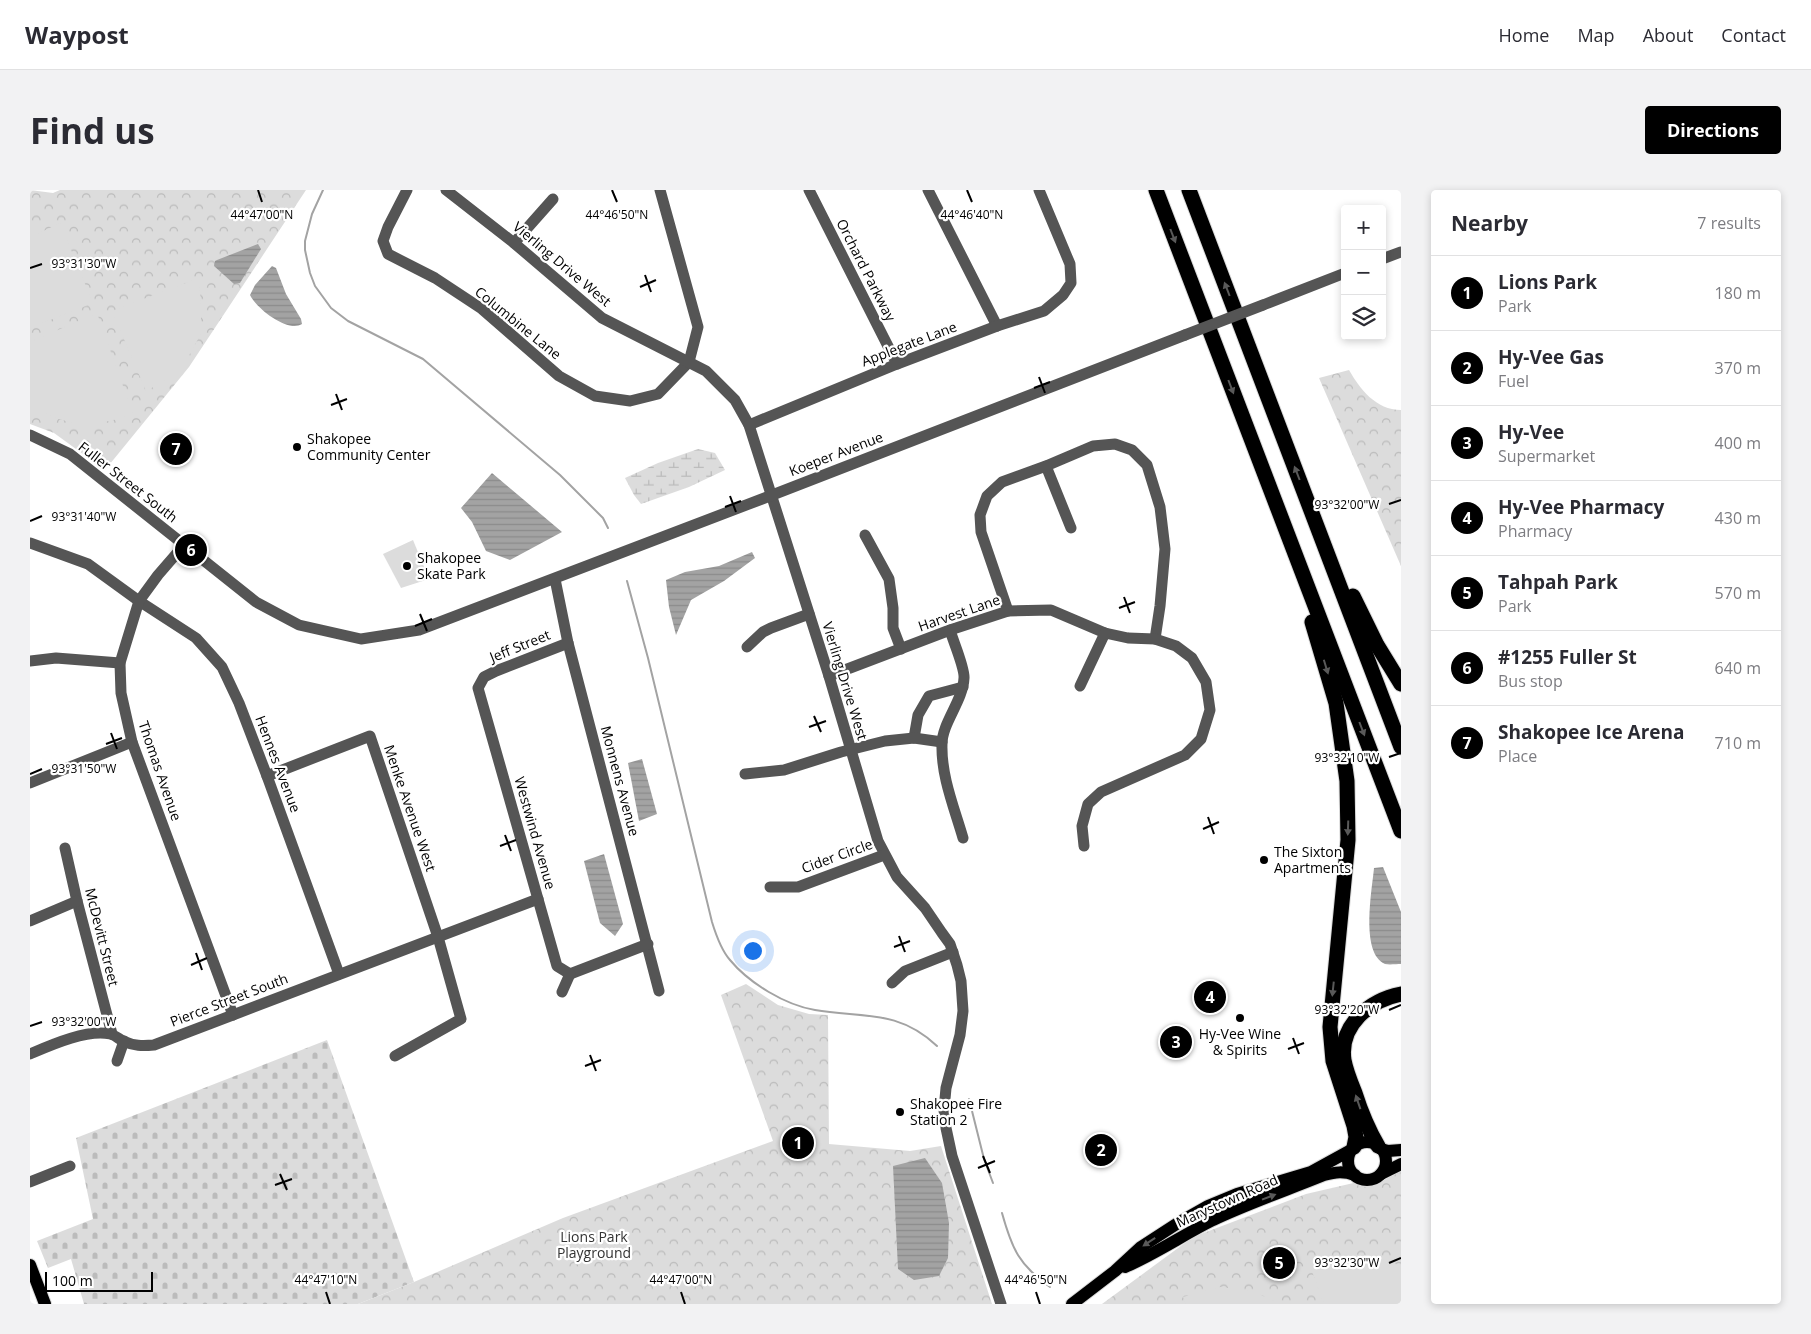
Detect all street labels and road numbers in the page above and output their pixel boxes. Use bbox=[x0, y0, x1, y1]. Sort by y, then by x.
street label: Orchard Parkway bbox=[832, 215, 901, 325]
street label: Vierling Drive West bbox=[509, 217, 615, 310]
street label: Columbine Lane bbox=[471, 282, 566, 363]
street label: Applegate Lane bbox=[858, 317, 959, 370]
street label: Koeper Avenue bbox=[786, 427, 886, 480]
street label: Fuller Street South bbox=[75, 437, 182, 526]
street label: Harvest Lane bbox=[915, 590, 1002, 635]
street label: Vierling Drive West bbox=[818, 619, 873, 742]
street label: Jeff Street bbox=[485, 625, 553, 667]
street label: Hennes Avenue bbox=[251, 713, 306, 815]
street label: Thomas Avenue bbox=[134, 718, 187, 823]
street label: Monnens Avenue bbox=[597, 724, 644, 838]
street label: Menke Avenue West bbox=[380, 742, 441, 874]
street label: Westwind Avenue bbox=[510, 774, 561, 892]
street label: Cider Circle bbox=[799, 834, 875, 877]
street label: McDevitt Street bbox=[81, 886, 124, 988]
street label: Pierce Street South bbox=[167, 968, 290, 1031]
street label: Marystown Road bbox=[1173, 1170, 1281, 1232]

